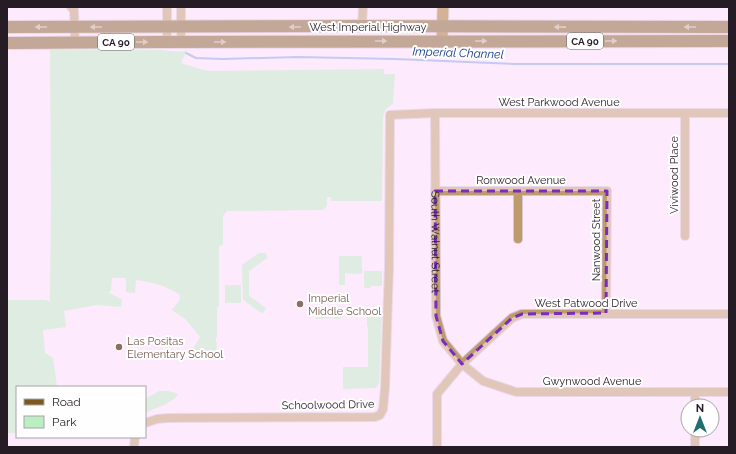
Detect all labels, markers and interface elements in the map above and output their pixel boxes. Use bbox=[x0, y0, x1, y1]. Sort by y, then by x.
street label: West Imperial Highway bbox=[309, 21, 427, 34]
one-way arrow bbox=[34, 24, 47, 30]
one-way arrow bbox=[89, 24, 102, 30]
one-way arrow bbox=[288, 24, 301, 30]
one-way arrow bbox=[553, 24, 566, 30]
one-way arrow bbox=[683, 24, 696, 30]
road number: CA 90 bbox=[567, 33, 603, 49]
road number: CA 90 bbox=[98, 34, 134, 50]
one-way arrow bbox=[375, 38, 388, 44]
one-way arrow bbox=[475, 38, 488, 44]
one-way arrow bbox=[605, 38, 618, 44]
one-way arrow bbox=[136, 39, 149, 45]
one-way arrow bbox=[214, 39, 227, 45]
water label: Imperial Channel bbox=[412, 44, 504, 62]
street label: West Parkwood Avenue bbox=[498, 96, 620, 109]
street label: Viviwood Place bbox=[668, 136, 681, 214]
street label: Ronwood Avenue bbox=[476, 174, 566, 187]
street label: South Walnut Street bbox=[429, 191, 442, 293]
street label: Nanwood Street bbox=[590, 198, 603, 281]
place label: Imperial Middle School bbox=[308, 292, 381, 318]
street label: West Patwood Drive bbox=[534, 297, 638, 310]
marker: Imperial Middle School bbox=[295, 299, 305, 309]
place label: Las Positas Elementary School bbox=[127, 335, 223, 361]
marker: Las Positas Elementary School bbox=[114, 342, 124, 352]
street label: Gwynwood Avenue bbox=[543, 375, 642, 388]
legend bbox=[16, 386, 146, 438]
text: Road bbox=[52, 395, 81, 409]
street label: Schoolwood Drive bbox=[282, 398, 375, 412]
north arrow bbox=[680, 398, 720, 438]
text: N bbox=[696, 402, 704, 415]
text: Park bbox=[52, 415, 77, 429]

